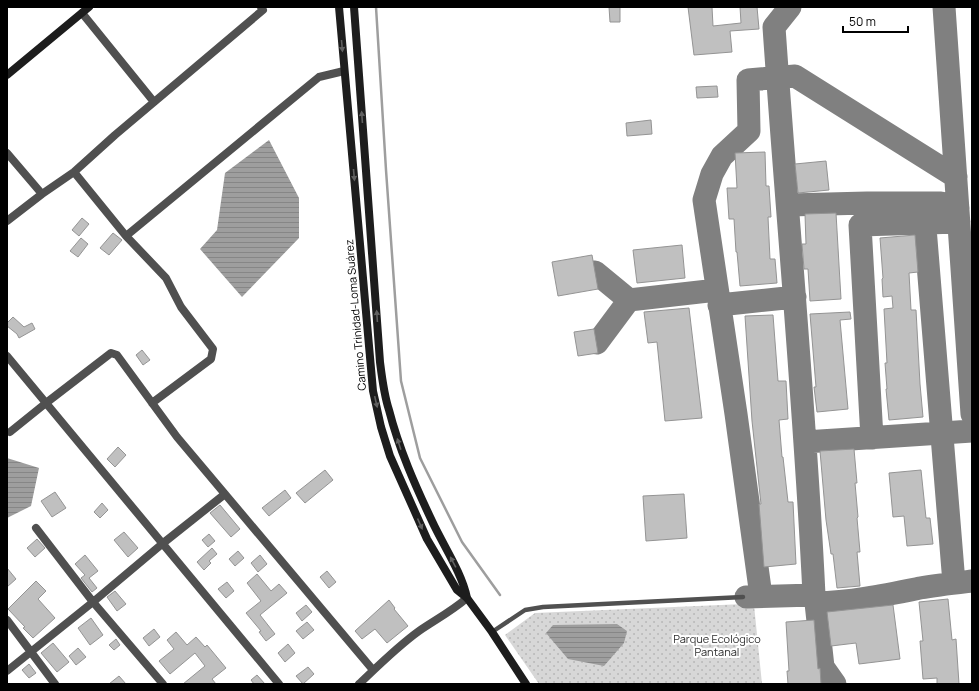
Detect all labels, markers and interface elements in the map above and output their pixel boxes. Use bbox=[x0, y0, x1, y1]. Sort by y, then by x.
scale bar bbox=[843, 8, 908, 34]
text: 50 m bbox=[849, 13, 876, 30]
one-way arrow bbox=[339, 40, 345, 52]
one-way arrow bbox=[358, 111, 365, 123]
one-way arrow bbox=[350, 169, 357, 181]
street label: Camino Trinidad-Loma Suárez bbox=[341, 239, 369, 391]
one-way arrow bbox=[373, 310, 380, 322]
one-way arrow bbox=[373, 396, 379, 408]
one-way arrow bbox=[396, 437, 402, 449]
one-way arrow bbox=[417, 518, 423, 529]
one-way arrow bbox=[449, 556, 456, 568]
park label: Parque Ecológico Pantanal bbox=[673, 631, 761, 659]

